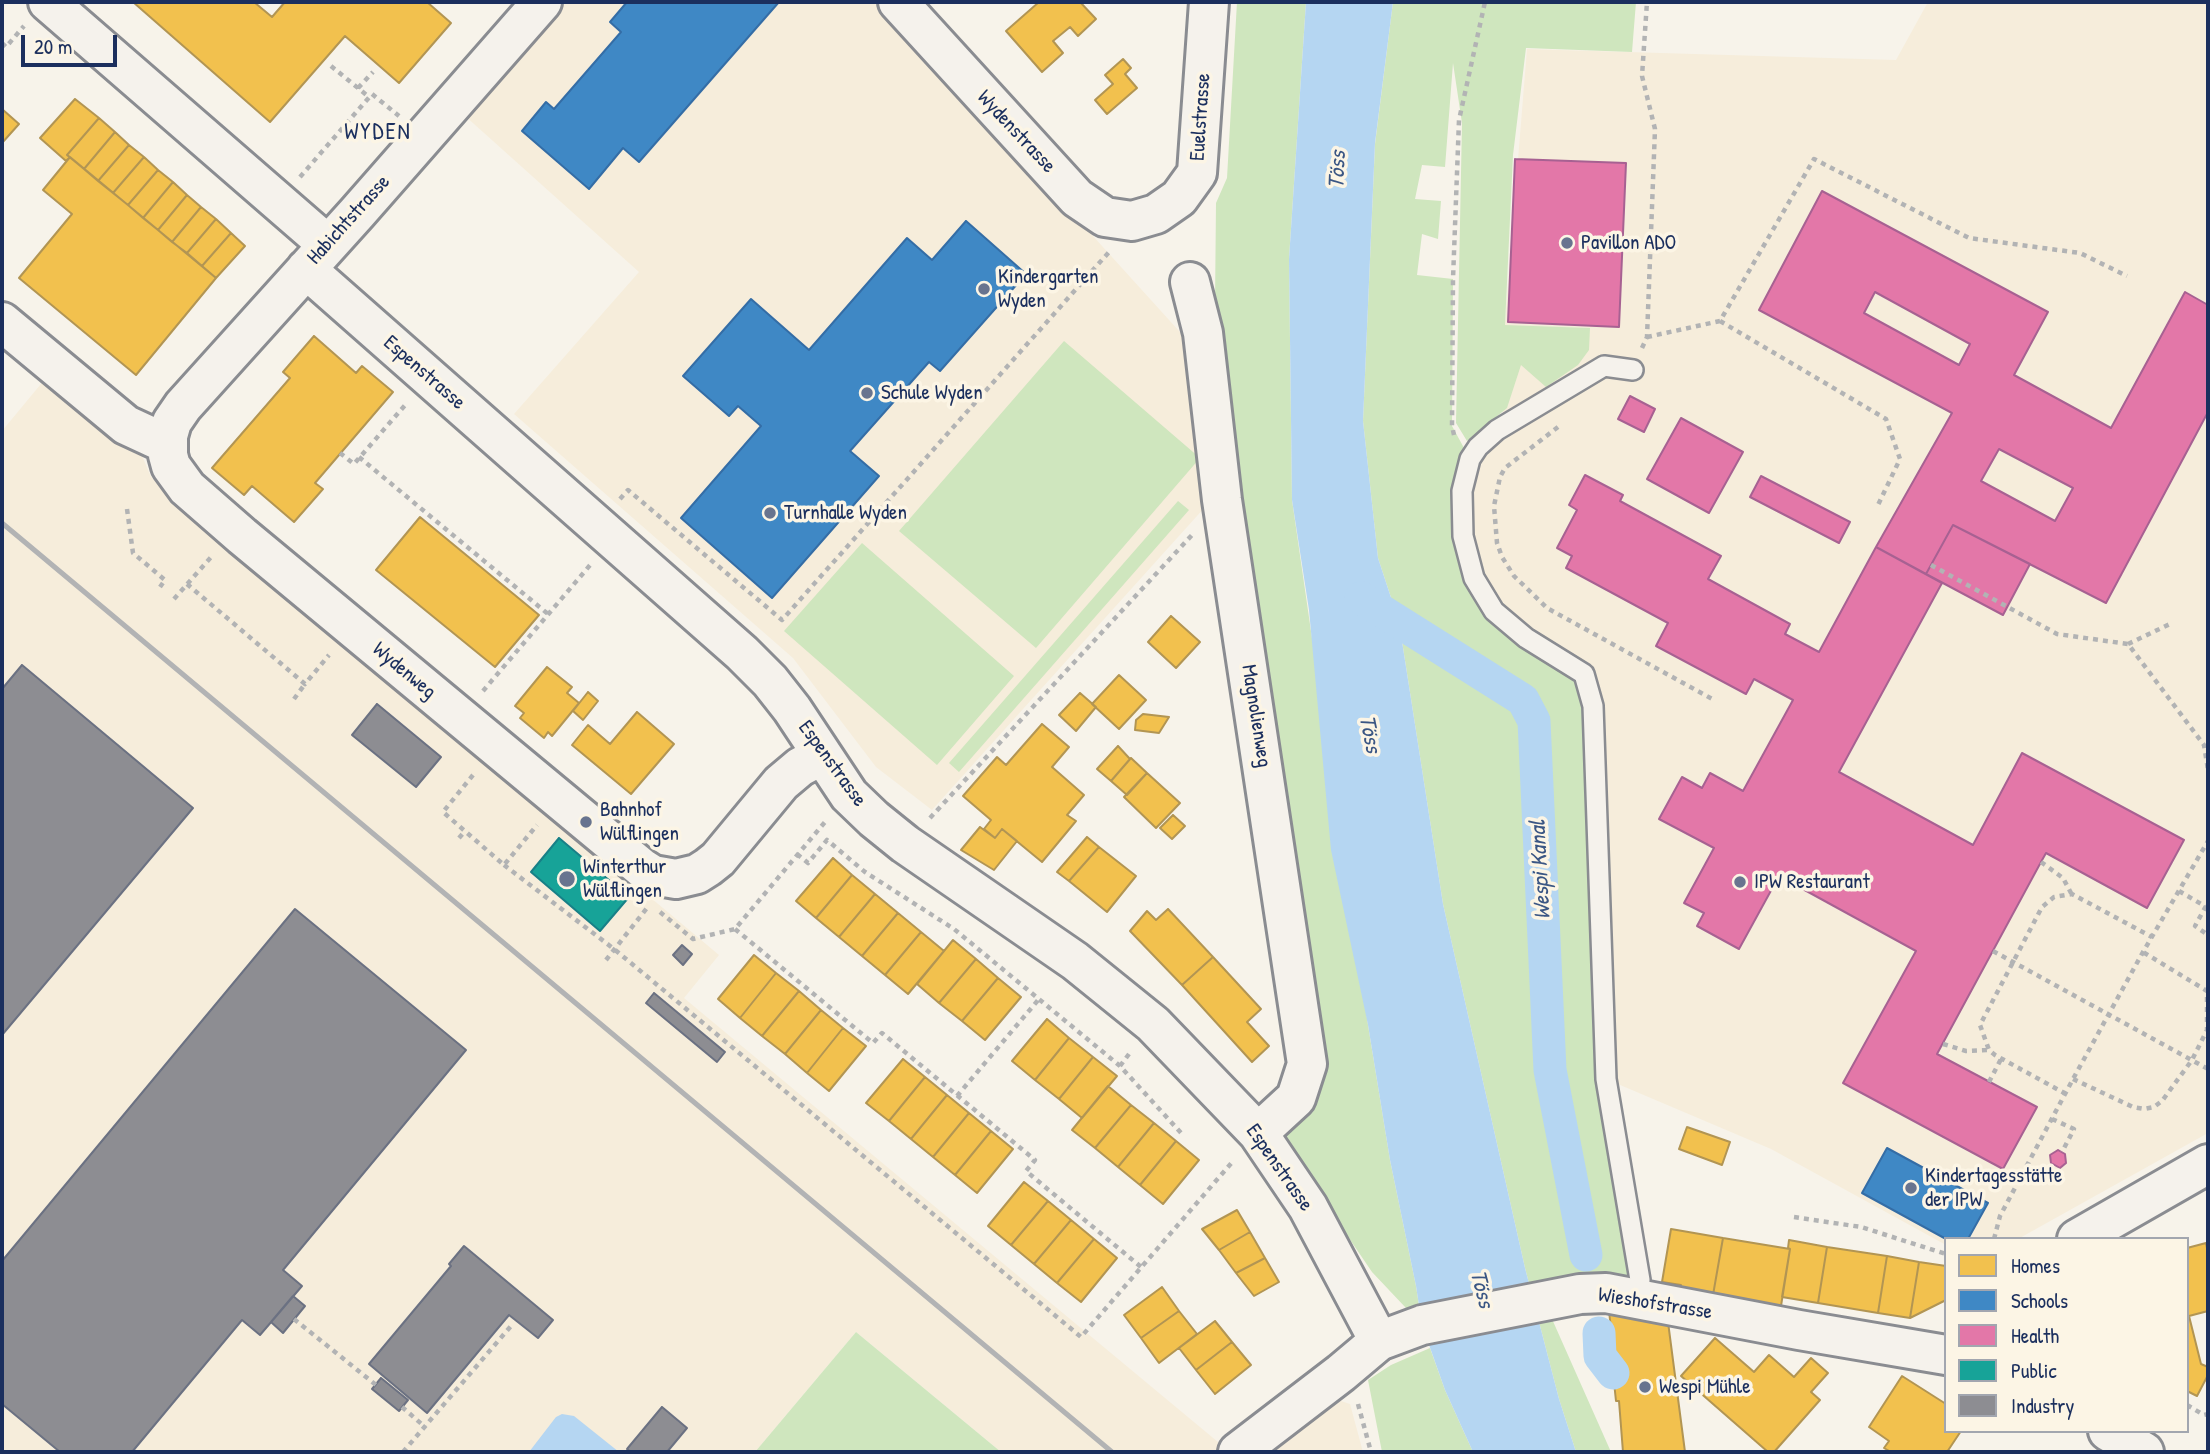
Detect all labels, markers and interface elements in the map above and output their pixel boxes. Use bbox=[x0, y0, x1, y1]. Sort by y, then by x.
scale bar bbox=[24, 21, 121, 65]
text: 20 m bbox=[34, 32, 72, 61]
street label: Euelstrasse bbox=[1185, 72, 1217, 162]
street label: Wydenstrasse bbox=[971, 85, 1061, 179]
district label: WYDEN bbox=[345, 119, 411, 147]
water label: Töss bbox=[1323, 150, 1353, 190]
street label: Habichtstrasse bbox=[302, 170, 396, 270]
place label: Pavillon ADO bbox=[1581, 230, 1676, 256]
marker: Pavillon ADO bbox=[1559, 235, 1575, 251]
place label: Kindergarten Wyden bbox=[998, 264, 1099, 314]
marker: Kindergarten Wyden bbox=[976, 281, 992, 297]
street label: Espenstrasse bbox=[378, 331, 470, 415]
place label: Schule Wyden bbox=[881, 380, 983, 406]
marker: Schule Wyden bbox=[859, 385, 875, 401]
place label: Turnhalle Wyden bbox=[784, 500, 907, 526]
marker: Turnhalle Wyden bbox=[762, 505, 778, 521]
street label: Wydenweg bbox=[367, 637, 441, 705]
street label: Magnolienweg bbox=[1235, 663, 1277, 769]
water label: Töss bbox=[1352, 713, 1386, 755]
street label: Espenstrasse bbox=[792, 716, 872, 812]
place label: Bahnhof Wülflingen bbox=[600, 797, 679, 847]
marker: Bahnhof Wülflingen bbox=[578, 814, 594, 830]
water label: Wespi Kanal bbox=[1525, 820, 1557, 920]
place label: Winterthur Wülflingen bbox=[583, 854, 666, 904]
marker: Winterthur Wülflingen bbox=[557, 869, 577, 889]
place label: IPW Restaurant bbox=[1754, 869, 1870, 895]
marker: IPW Restaurant bbox=[1732, 874, 1748, 890]
street label: Espenstrasse bbox=[1240, 1120, 1318, 1216]
place label: Kindertagesstätte der IPW bbox=[1925, 1163, 2062, 1213]
marker: Kindertagesstätte der IPW bbox=[1903, 1180, 1919, 1196]
legend bbox=[1944, 1237, 2189, 1433]
text: Homes bbox=[2011, 1251, 2060, 1280]
water label: Töss bbox=[1463, 1267, 1499, 1311]
street label: Wieshofstrasse bbox=[1596, 1283, 1714, 1325]
text: Schools bbox=[2011, 1286, 2068, 1315]
text: Health bbox=[2011, 1321, 2059, 1350]
text: Public bbox=[2011, 1356, 2057, 1385]
place label: Wespi Mühle bbox=[1659, 1374, 1751, 1400]
marker: Wespi Mühle bbox=[1637, 1379, 1653, 1395]
text: Industry bbox=[2011, 1391, 2074, 1420]

